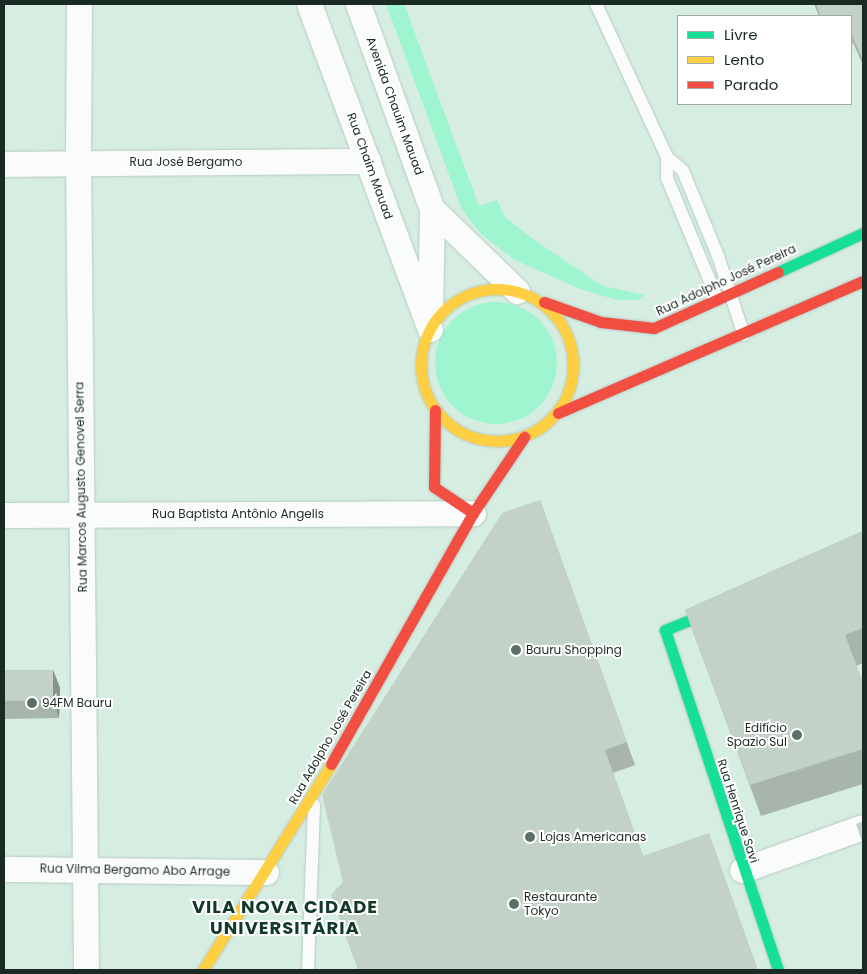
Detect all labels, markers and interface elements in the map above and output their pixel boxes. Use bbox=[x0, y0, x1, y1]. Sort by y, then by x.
legend bbox=[677, 15, 852, 105]
text: Livre bbox=[724, 24, 757, 45]
street label: Avenida Chauim Mauad bbox=[363, 35, 427, 177]
text: Lento bbox=[724, 49, 764, 70]
text: Parado bbox=[724, 74, 778, 95]
street label: Rua Chaim Mauad bbox=[344, 111, 396, 221]
street label: Rua José Bergamo bbox=[130, 155, 242, 169]
street label: Rua Adolpho José Pereira bbox=[654, 241, 798, 319]
street label: Rua Marcos Augusto Genovel Serra bbox=[72, 382, 90, 592]
street label: Rua Baptista Antônio Angelis bbox=[152, 507, 324, 521]
place label: Bauru Shopping bbox=[526, 643, 622, 657]
marker: Bauru Shopping bbox=[510, 644, 522, 656]
street label: Rua Adolpho José Pereira bbox=[286, 667, 374, 807]
place label: 94FM Bauru bbox=[42, 696, 112, 710]
marker: 94FM Bauru bbox=[26, 697, 38, 709]
place label: Edifício Spazio Sul bbox=[727, 721, 787, 749]
marker: Edifício Spazio Sul bbox=[791, 729, 803, 741]
street label: Rua Henrique Savi bbox=[714, 757, 762, 865]
place label: Lojas Americanas bbox=[540, 830, 646, 844]
marker: Lojas Americanas bbox=[524, 831, 536, 843]
street label: Rua Vilma Bergamo Abo Arrage bbox=[40, 861, 230, 879]
place label: Restaurante Tokyo bbox=[524, 890, 597, 918]
district label: VILA NOVA CIDADE UNIVERSITÁRIA bbox=[190, 897, 380, 940]
marker: Restaurante Tokyo bbox=[508, 898, 520, 910]

